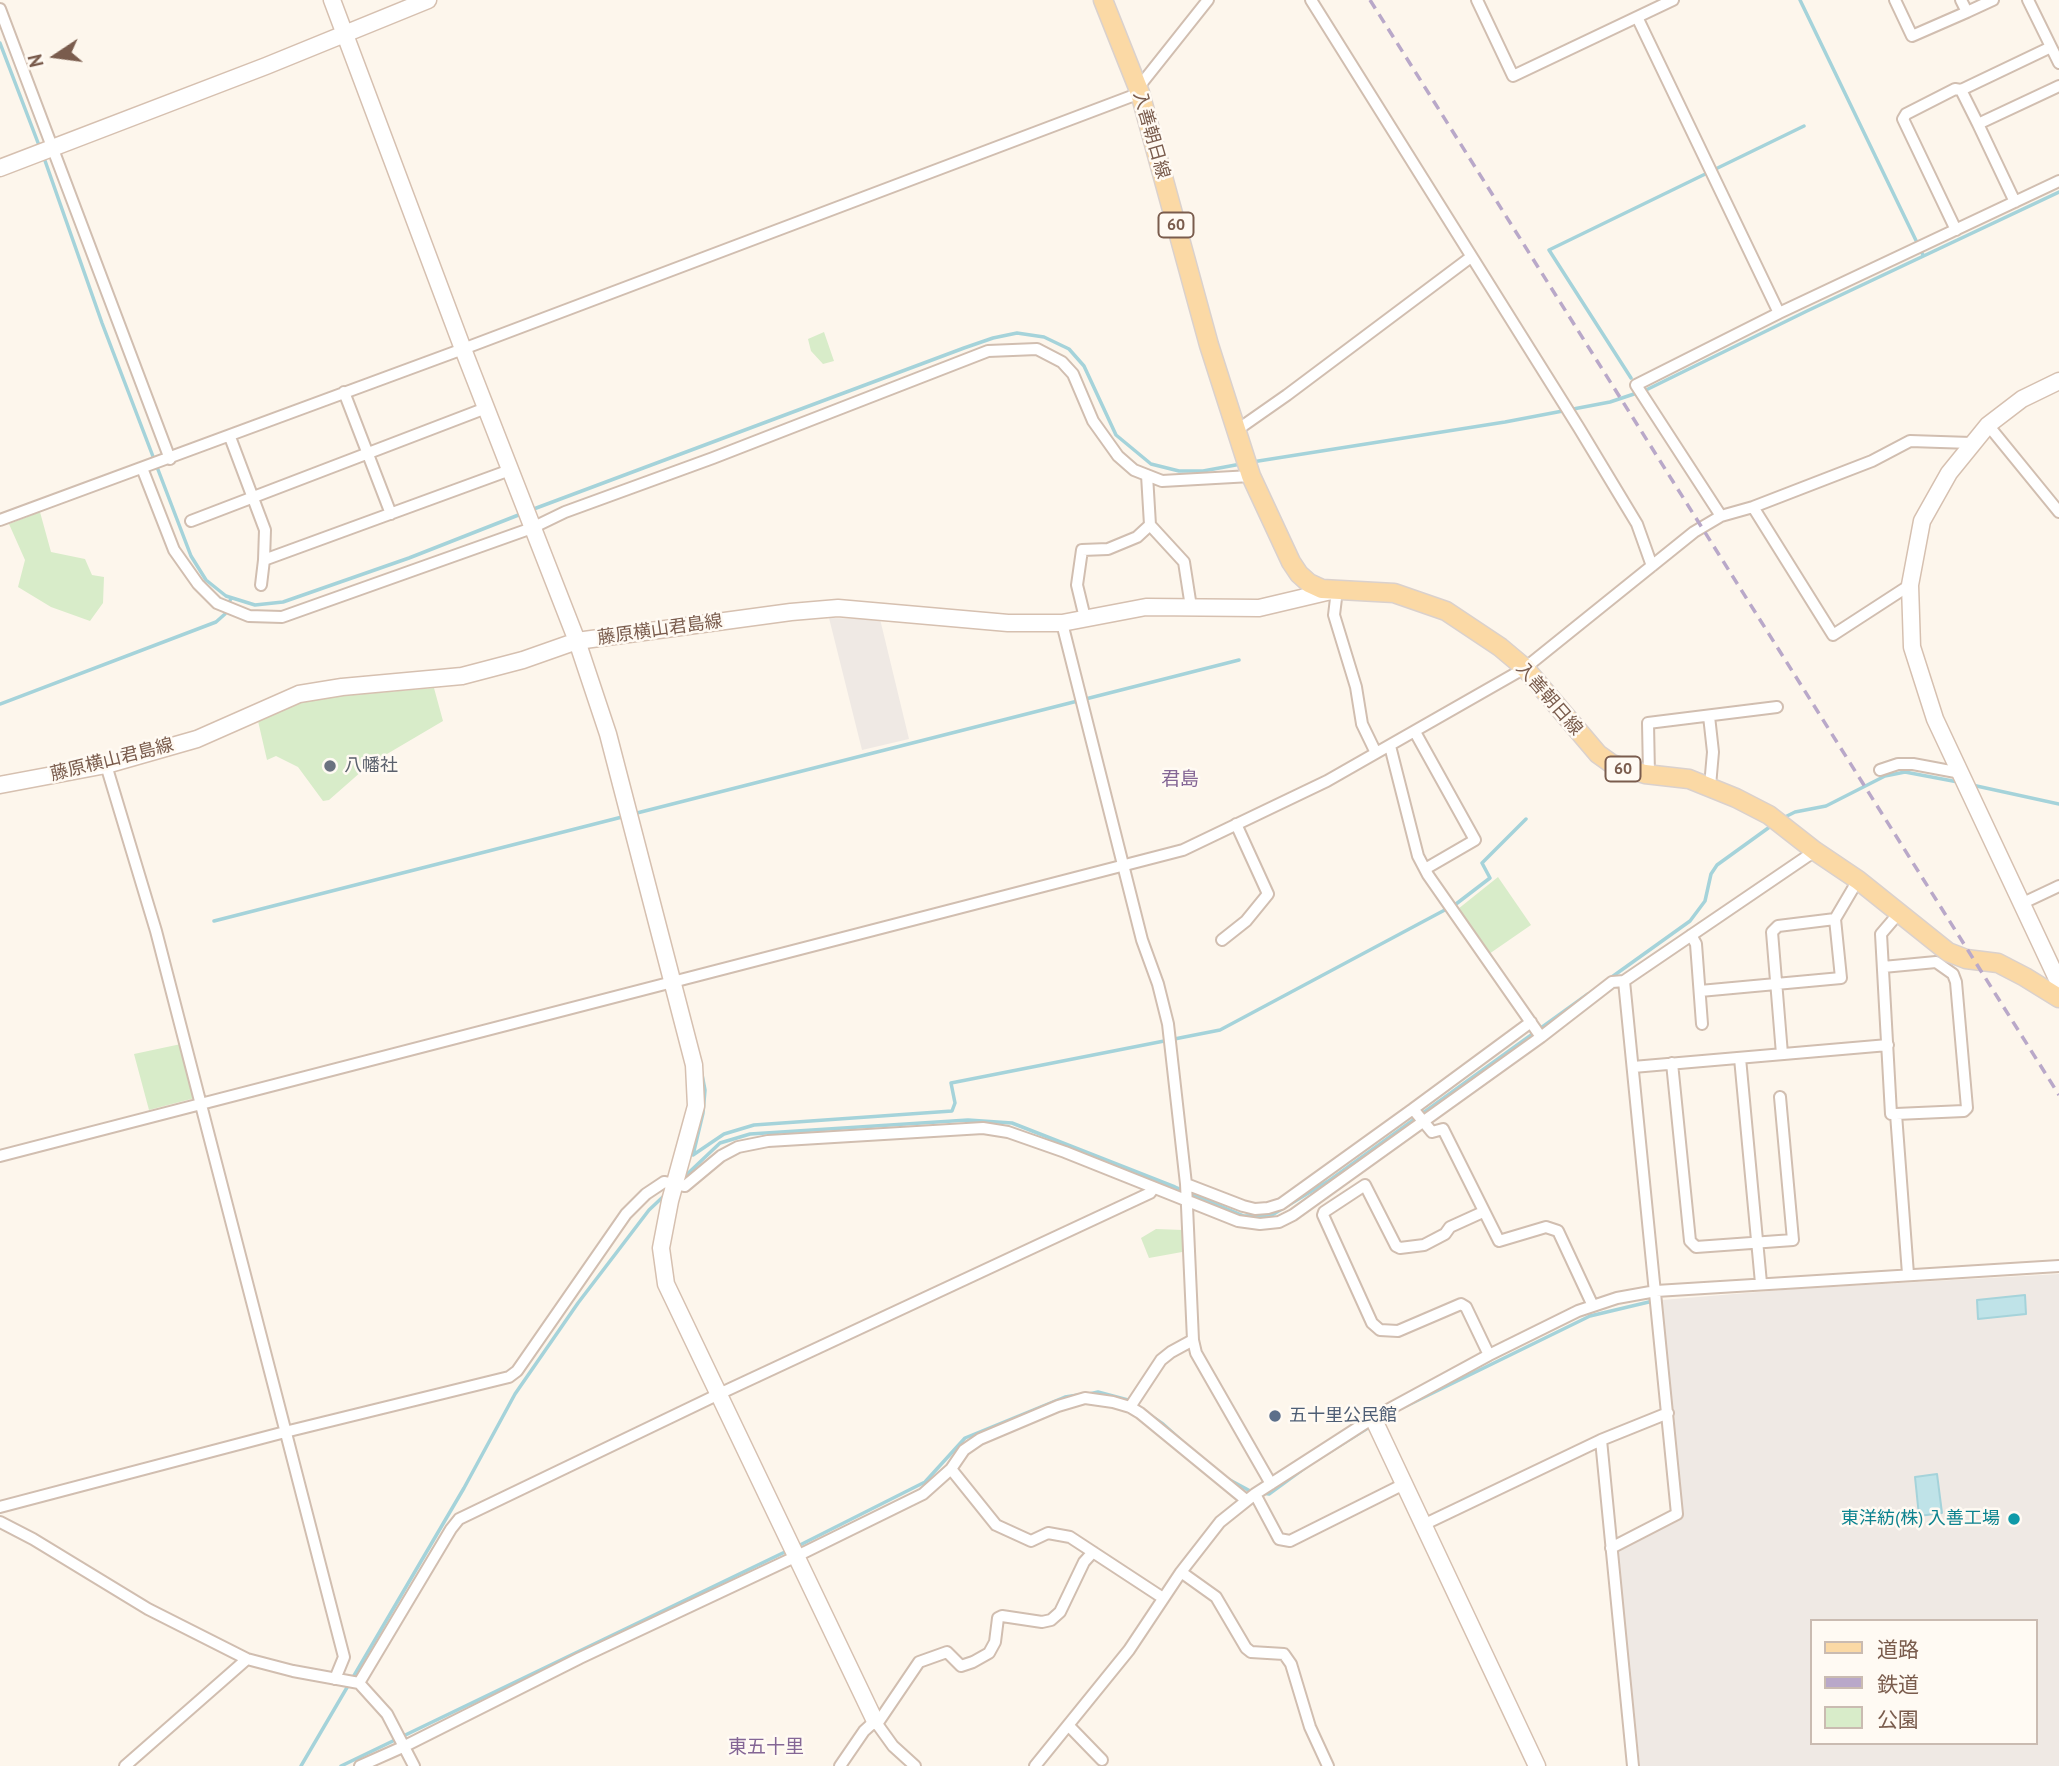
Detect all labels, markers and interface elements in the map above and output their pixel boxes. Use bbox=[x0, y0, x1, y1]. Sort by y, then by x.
north arrow bbox=[21, 21, 91, 91]
text: N bbox=[22, 52, 49, 70]
street label: 入善朝日線 bbox=[1128, 89, 1174, 181]
road number: 60 bbox=[1158, 213, 1194, 238]
street label: 藤原横山君島線 bbox=[596, 611, 724, 649]
street label: 入善朝日線 bbox=[1511, 658, 1587, 740]
street label: 藤原横山君島線 bbox=[48, 734, 176, 786]
place label: 八幡社 bbox=[344, 755, 398, 777]
road number: 60 bbox=[1606, 756, 1640, 782]
marker: 八幡社 bbox=[322, 758, 338, 774]
district label: 君島 bbox=[1161, 769, 1199, 791]
place label: 五十里公民館 bbox=[1289, 1405, 1397, 1427]
marker: 五十里公民館 bbox=[1267, 1408, 1283, 1424]
place label: 東洋紡(株) 入善工場 bbox=[1841, 1508, 2000, 1530]
marker: 東洋紡(株) 入善工場 bbox=[2006, 1511, 2022, 1527]
legend bbox=[1811, 1619, 2038, 1745]
text: 道路 bbox=[1877, 1636, 1919, 1663]
text: 鉄道 bbox=[1877, 1671, 1919, 1698]
text: 公園 bbox=[1877, 1706, 1919, 1733]
district label: 東五十里 bbox=[728, 1737, 804, 1759]

